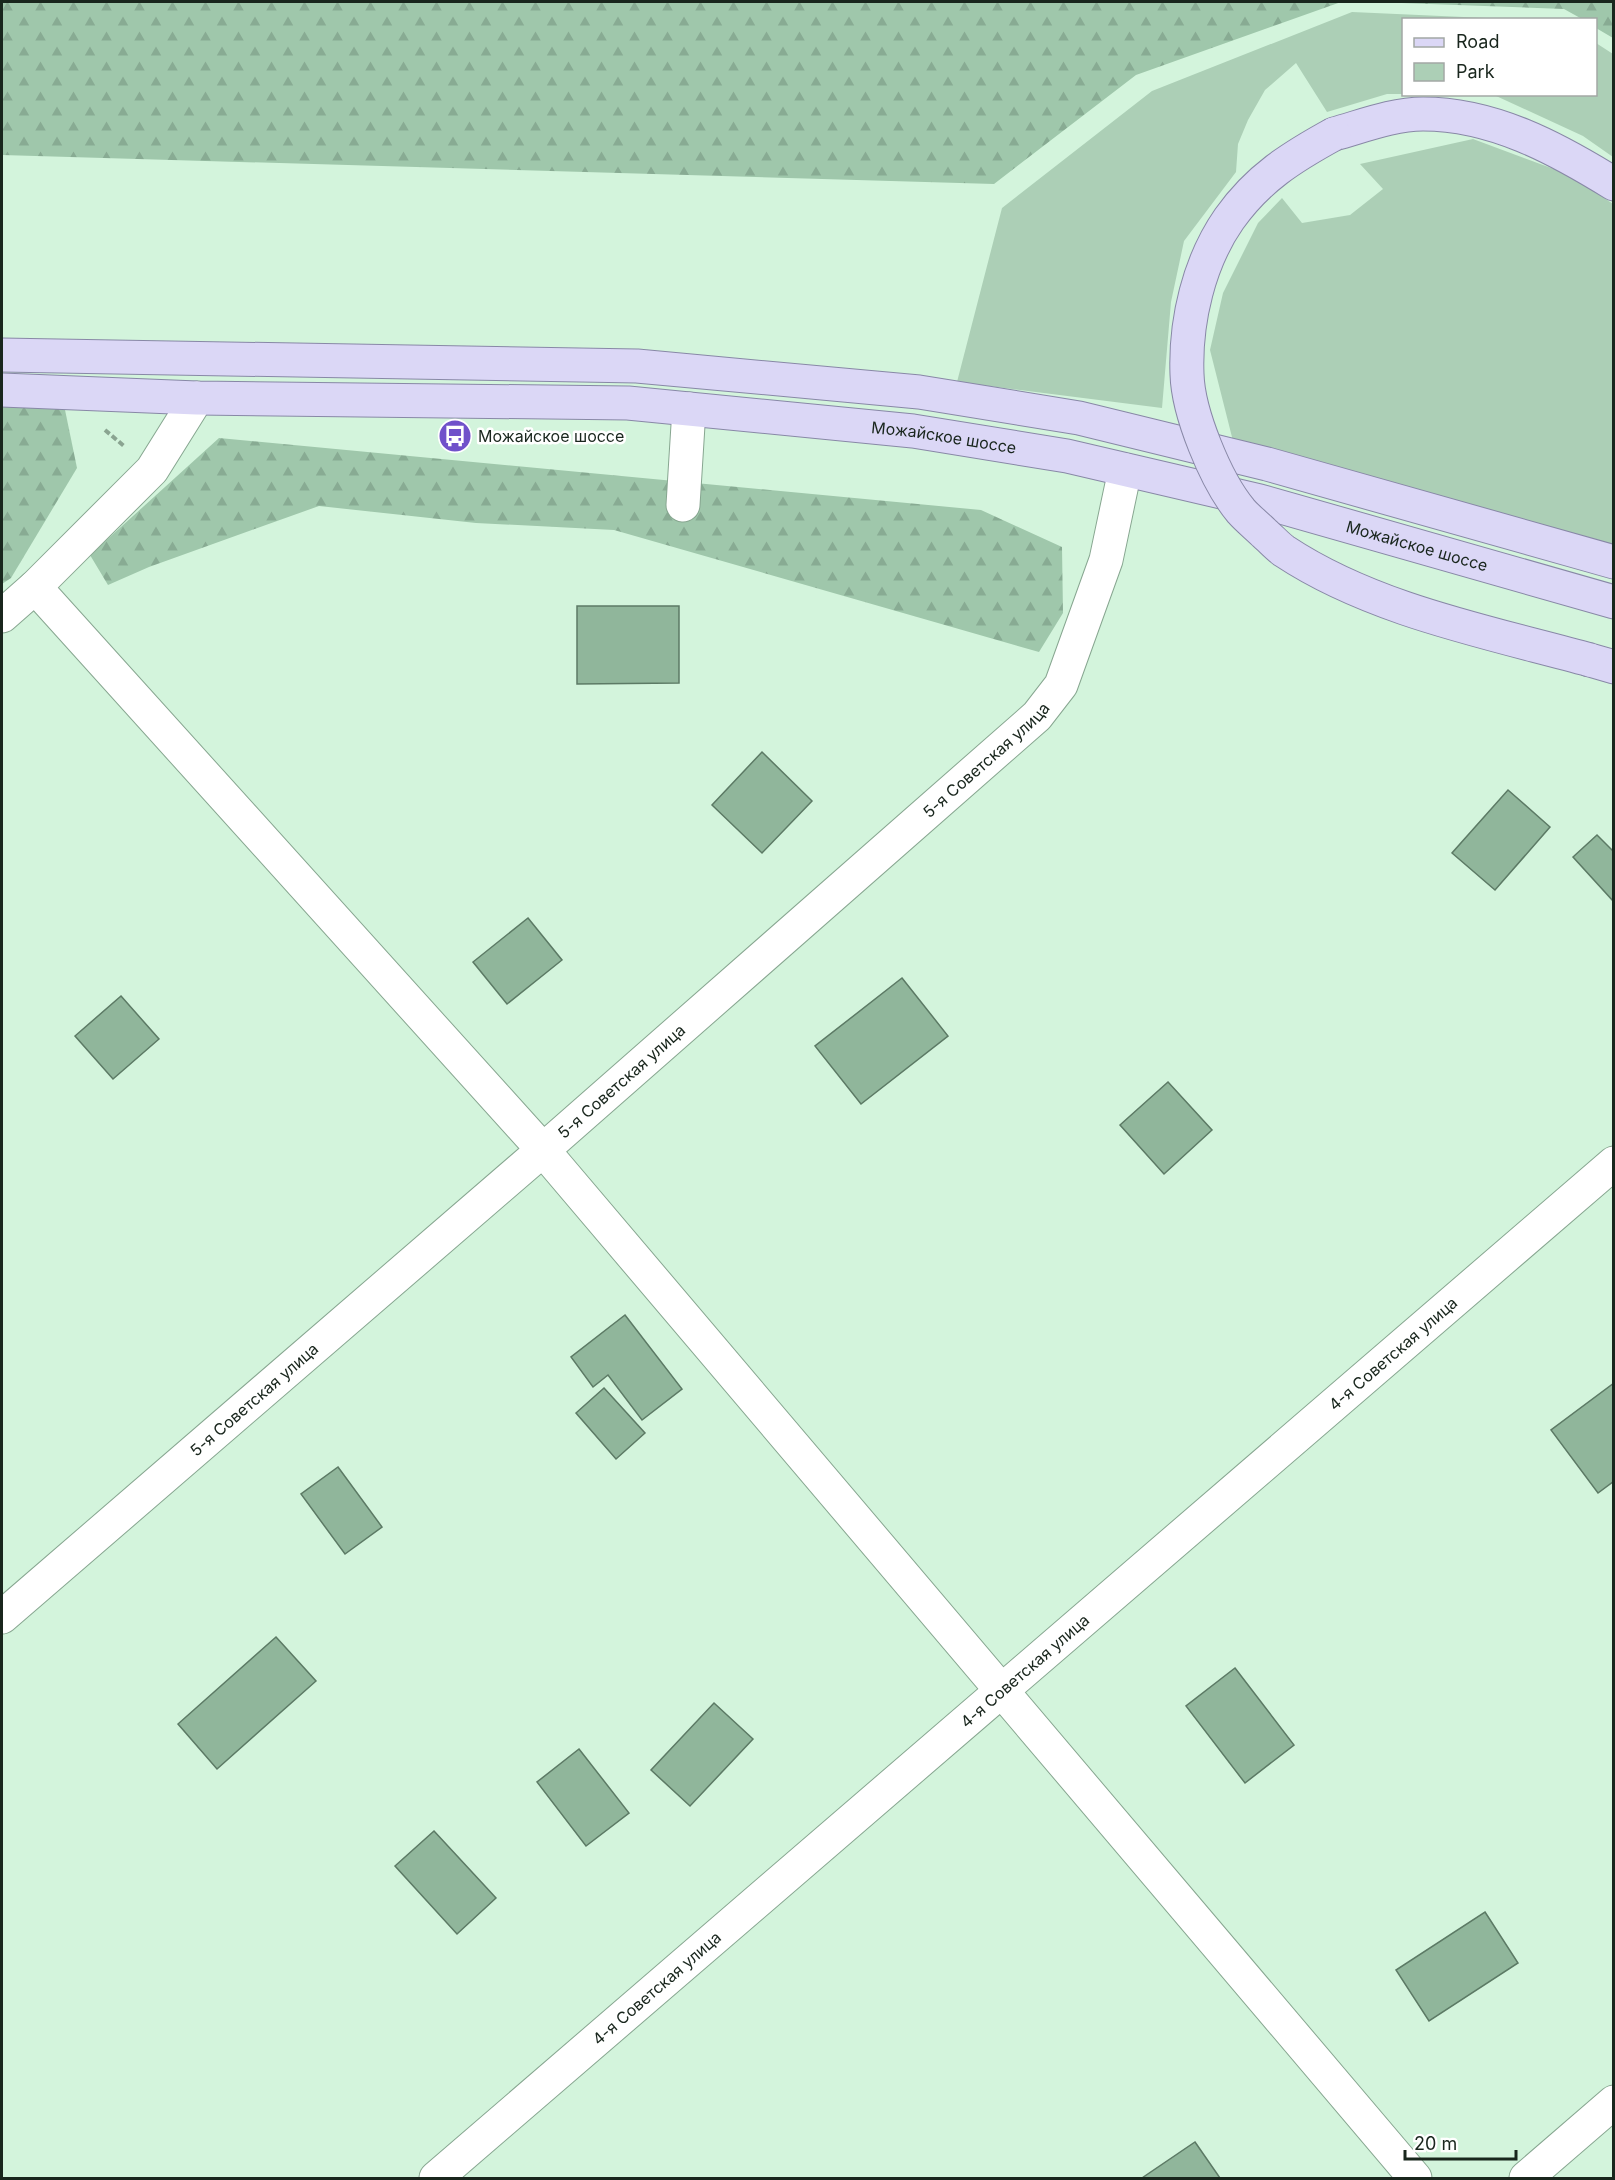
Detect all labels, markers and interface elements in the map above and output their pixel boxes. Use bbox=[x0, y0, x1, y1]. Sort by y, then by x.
legend bbox=[1402, 18, 1597, 96]
text: Road bbox=[1456, 31, 1499, 52]
text: Park bbox=[1456, 61, 1495, 82]
street label: Можайское шоссе bbox=[870, 417, 1018, 458]
bus stop icon: Можайское шоссе bbox=[437, 418, 473, 454]
place label: Можайское шоссе bbox=[478, 426, 624, 446]
street label: Можайское шоссе bbox=[1344, 516, 1490, 575]
street label: 5-я Советская улица bbox=[919, 699, 1054, 822]
street label: 5-я Советская улица bbox=[554, 1020, 689, 1142]
street label: 4-я Советская улица bbox=[1324, 1293, 1461, 1415]
street label: 5-я Советская улица bbox=[186, 1339, 322, 1460]
street label: 4-я Советская улица bbox=[956, 1610, 1093, 1732]
street label: 4-я Советская улица bbox=[588, 1927, 725, 2049]
scale bar bbox=[1405, 2123, 1516, 2161]
text: 20 m bbox=[1414, 2133, 1457, 2154]

